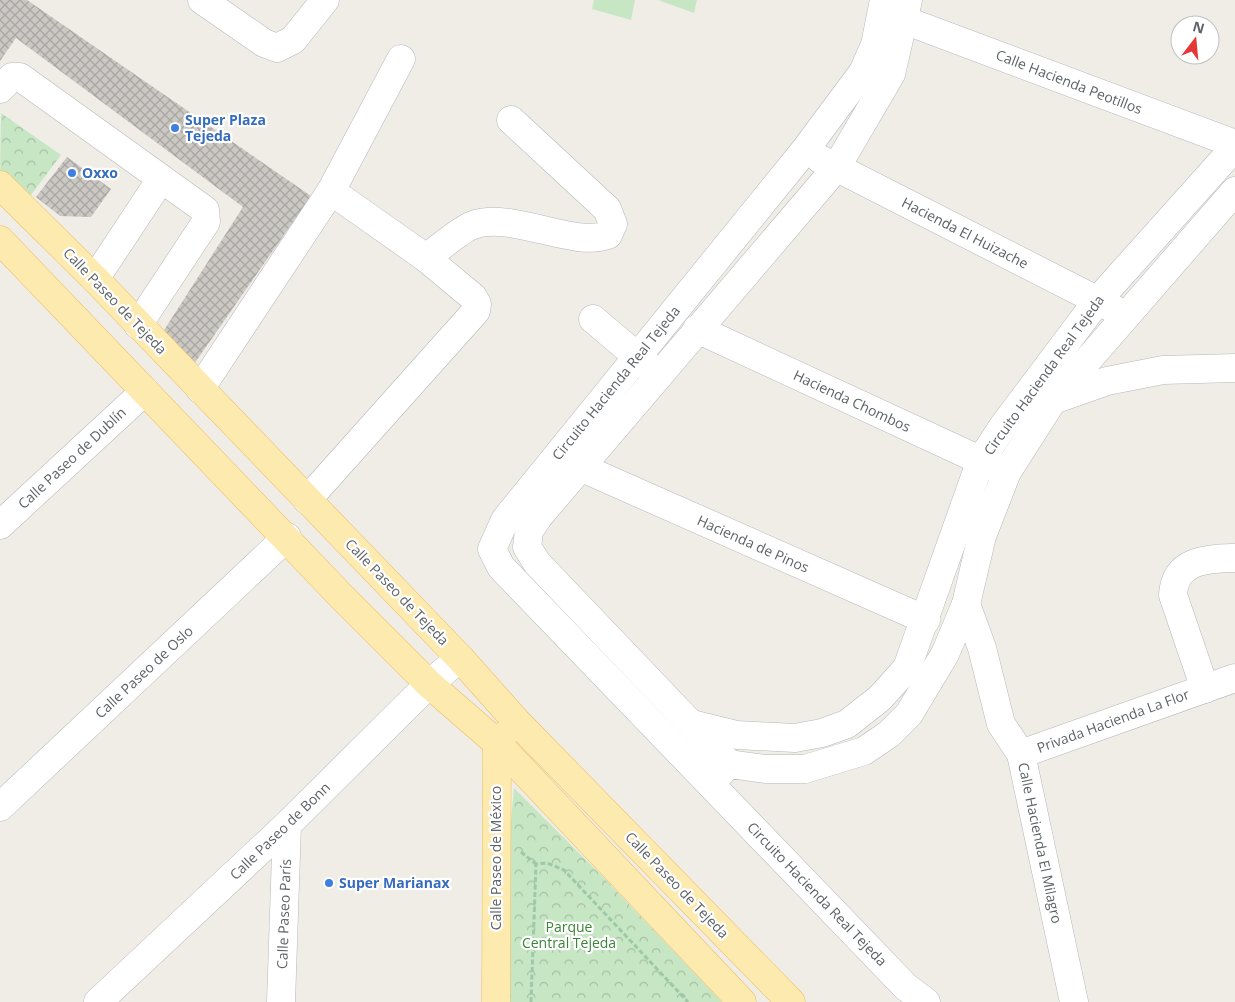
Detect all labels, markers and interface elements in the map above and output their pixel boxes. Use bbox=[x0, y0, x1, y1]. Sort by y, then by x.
north arrow bbox=[1170, 15, 1220, 65]
text: N bbox=[1191, 16, 1207, 38]
street label: Calle Hacienda Peotillos bbox=[993, 45, 1145, 118]
place label: Super Plaza Tejeda bbox=[185, 110, 266, 145]
marker: Super Plaza Tejeda bbox=[169, 122, 181, 134]
place label: Oxxo bbox=[82, 163, 118, 182]
marker: Oxxo bbox=[66, 167, 78, 179]
street label: Hacienda El Huizache bbox=[899, 192, 1032, 273]
street label: Calle Paseo de Tejeda bbox=[59, 243, 171, 358]
street label: Circuito Hacienda Real Tejeda bbox=[979, 291, 1108, 459]
street label: Circuito Hacienda Real Tejeda bbox=[547, 302, 684, 464]
street label: Hacienda Chombos bbox=[791, 365, 914, 436]
street label: Calle Paseo de Dublín bbox=[14, 403, 130, 513]
street label: Hacienda de Pinos bbox=[694, 510, 812, 577]
street label: Calle Paseo de Tejeda bbox=[341, 534, 453, 649]
street label: Calle Paseo de Oslo bbox=[91, 621, 197, 722]
street label: Privada Hacienda La Flor bbox=[1034, 684, 1192, 757]
street label: Calle Hacienda El Milagro bbox=[1014, 761, 1067, 925]
street label: Calle Paseo de Bonn bbox=[225, 778, 334, 884]
street label: Calle Paseo de México bbox=[486, 786, 505, 930]
street label: Circuito Hacienda Real Tejeda bbox=[743, 817, 891, 970]
street label: Calle Paseo de Tejeda bbox=[621, 827, 733, 942]
street label: Calle Paseo París bbox=[272, 858, 295, 969]
place label: Super Marianax bbox=[339, 873, 450, 892]
marker: Super Marianax bbox=[323, 877, 335, 889]
park label: Parque Central Tejeda bbox=[522, 917, 616, 952]

